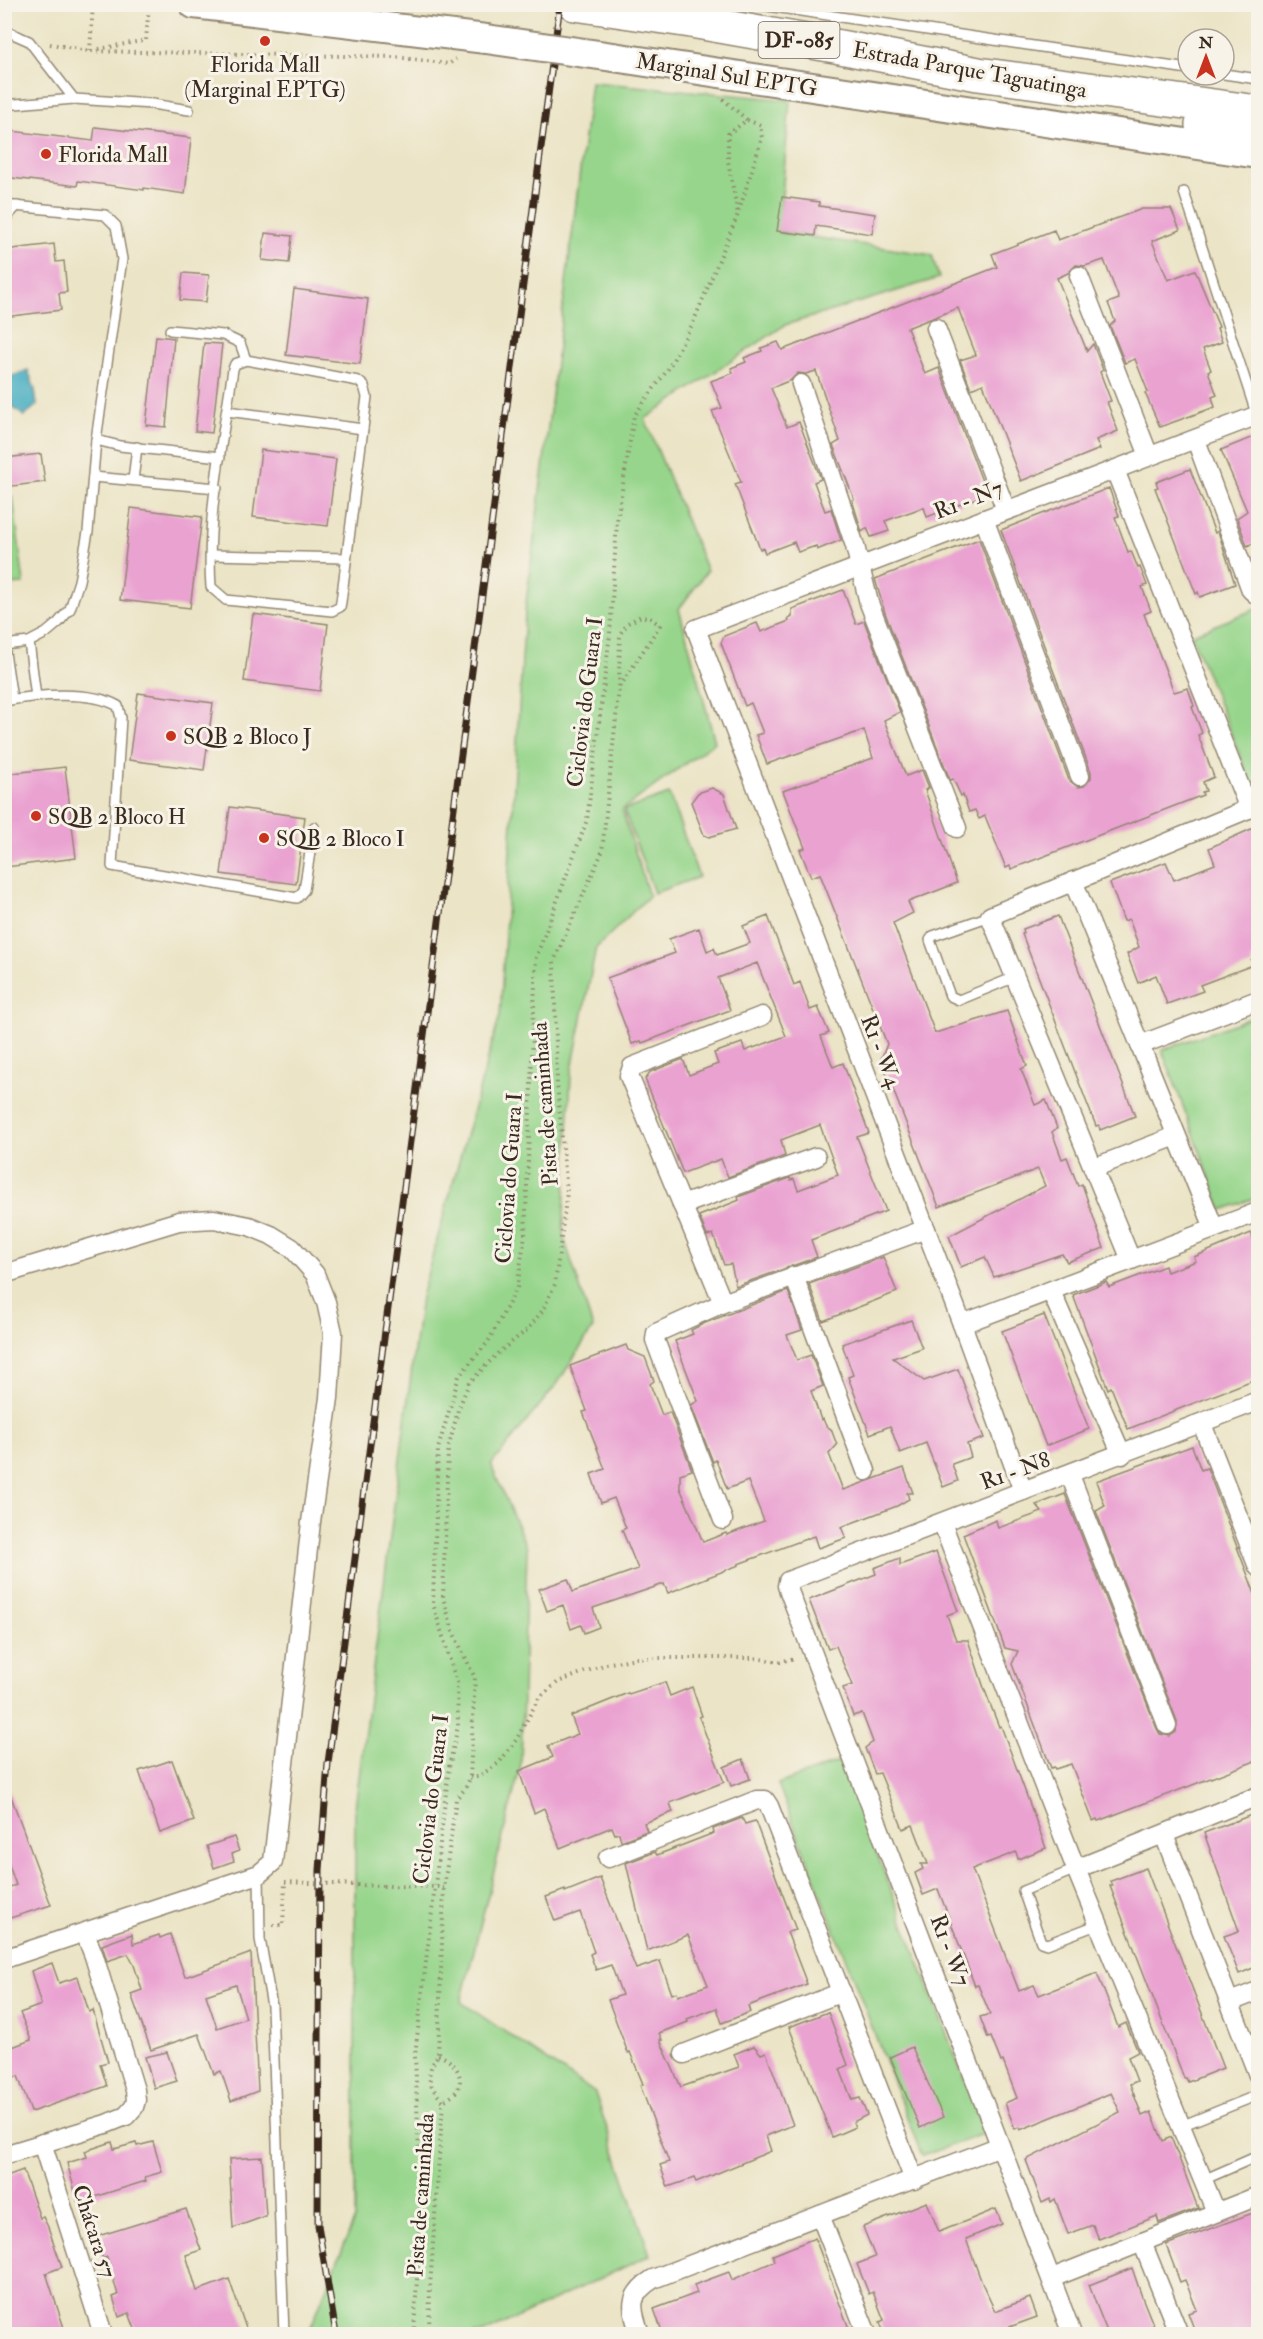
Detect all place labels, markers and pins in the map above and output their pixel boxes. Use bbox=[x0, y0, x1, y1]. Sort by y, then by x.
marker: Florida Mall (Marginal EPTG) bbox=[258, 34, 272, 48]
place label: Florida Mall (Marginal EPTG) bbox=[184, 51, 346, 104]
place label: Florida Mall bbox=[58, 141, 168, 169]
marker: Florida Mall bbox=[39, 147, 53, 161]
place label: SQB 2 Bloco J bbox=[183, 723, 312, 751]
marker: SQB 2 Bloco J bbox=[164, 729, 178, 743]
place label: SQB 2 Bloco H bbox=[48, 803, 186, 831]
marker: SQB 2 Bloco H bbox=[29, 809, 43, 823]
place label: SQB 2 Bloco I bbox=[276, 825, 405, 853]
marker: SQB 2 Bloco I bbox=[257, 831, 271, 845]

